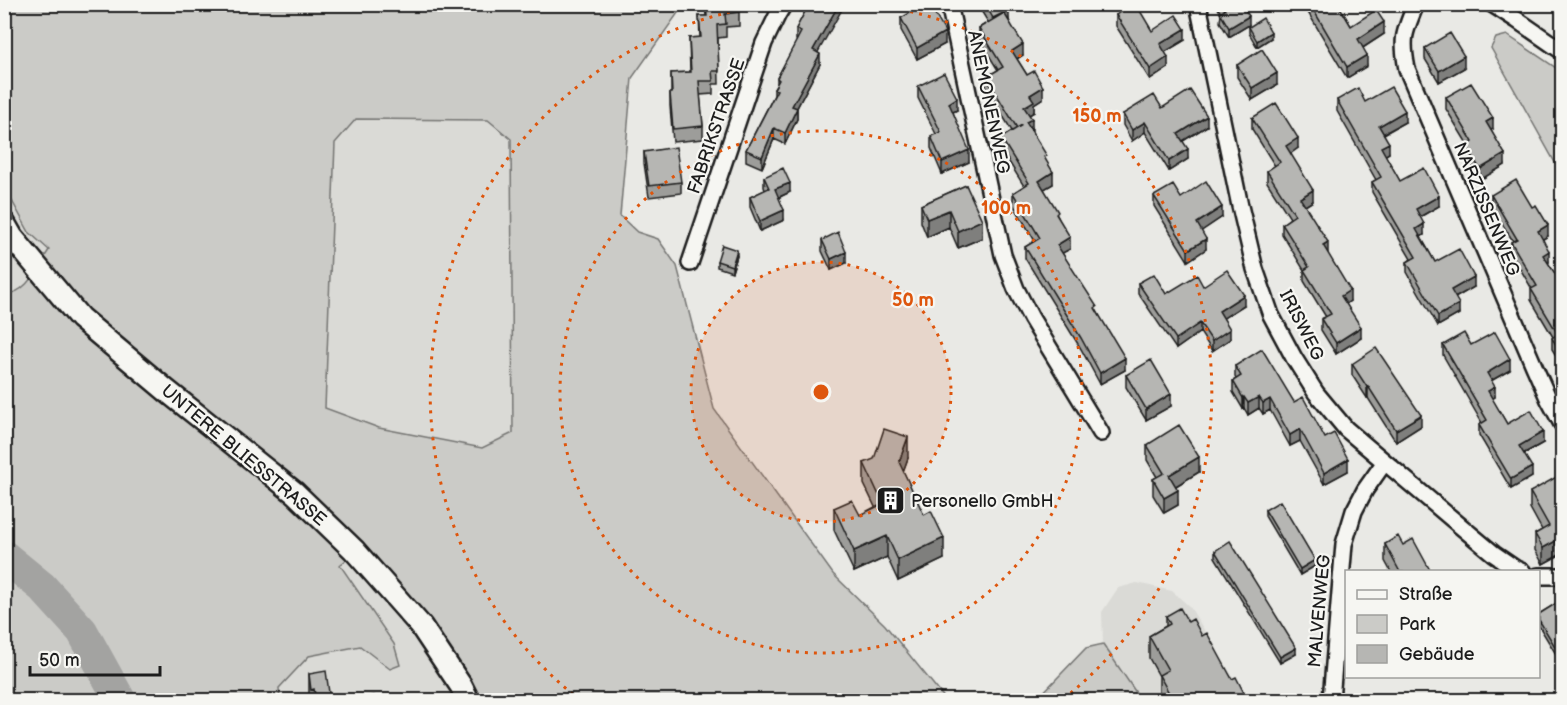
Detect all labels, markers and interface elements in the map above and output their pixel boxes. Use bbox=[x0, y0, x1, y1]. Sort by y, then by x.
street label: ANEMONENWEG bbox=[963, 28, 1014, 176]
street label: FABRIKSTRASSE bbox=[683, 55, 750, 197]
text: 150 m bbox=[1072, 106, 1122, 127]
street label: NARZISSENWEG bbox=[1449, 139, 1524, 279]
text: 100 m bbox=[981, 198, 1031, 219]
street label: IRISWEG bbox=[1275, 286, 1328, 364]
text: 50 m bbox=[892, 290, 934, 311]
street label: UNTERE BLIESSTRASSE bbox=[157, 380, 330, 531]
centre of rings bbox=[811, 382, 831, 402]
building icon: Personello GmbH bbox=[874, 485, 906, 517]
place label: Personello GmbH bbox=[911, 491, 1054, 512]
street label: MALVENWEG bbox=[1304, 554, 1335, 669]
legend bbox=[1345, 570, 1540, 678]
text: Straße bbox=[1399, 584, 1453, 605]
text: Park bbox=[1399, 614, 1435, 635]
scale bar bbox=[30, 639, 160, 677]
text: Gebäude bbox=[1399, 644, 1475, 665]
text: 50 m bbox=[39, 650, 80, 671]

